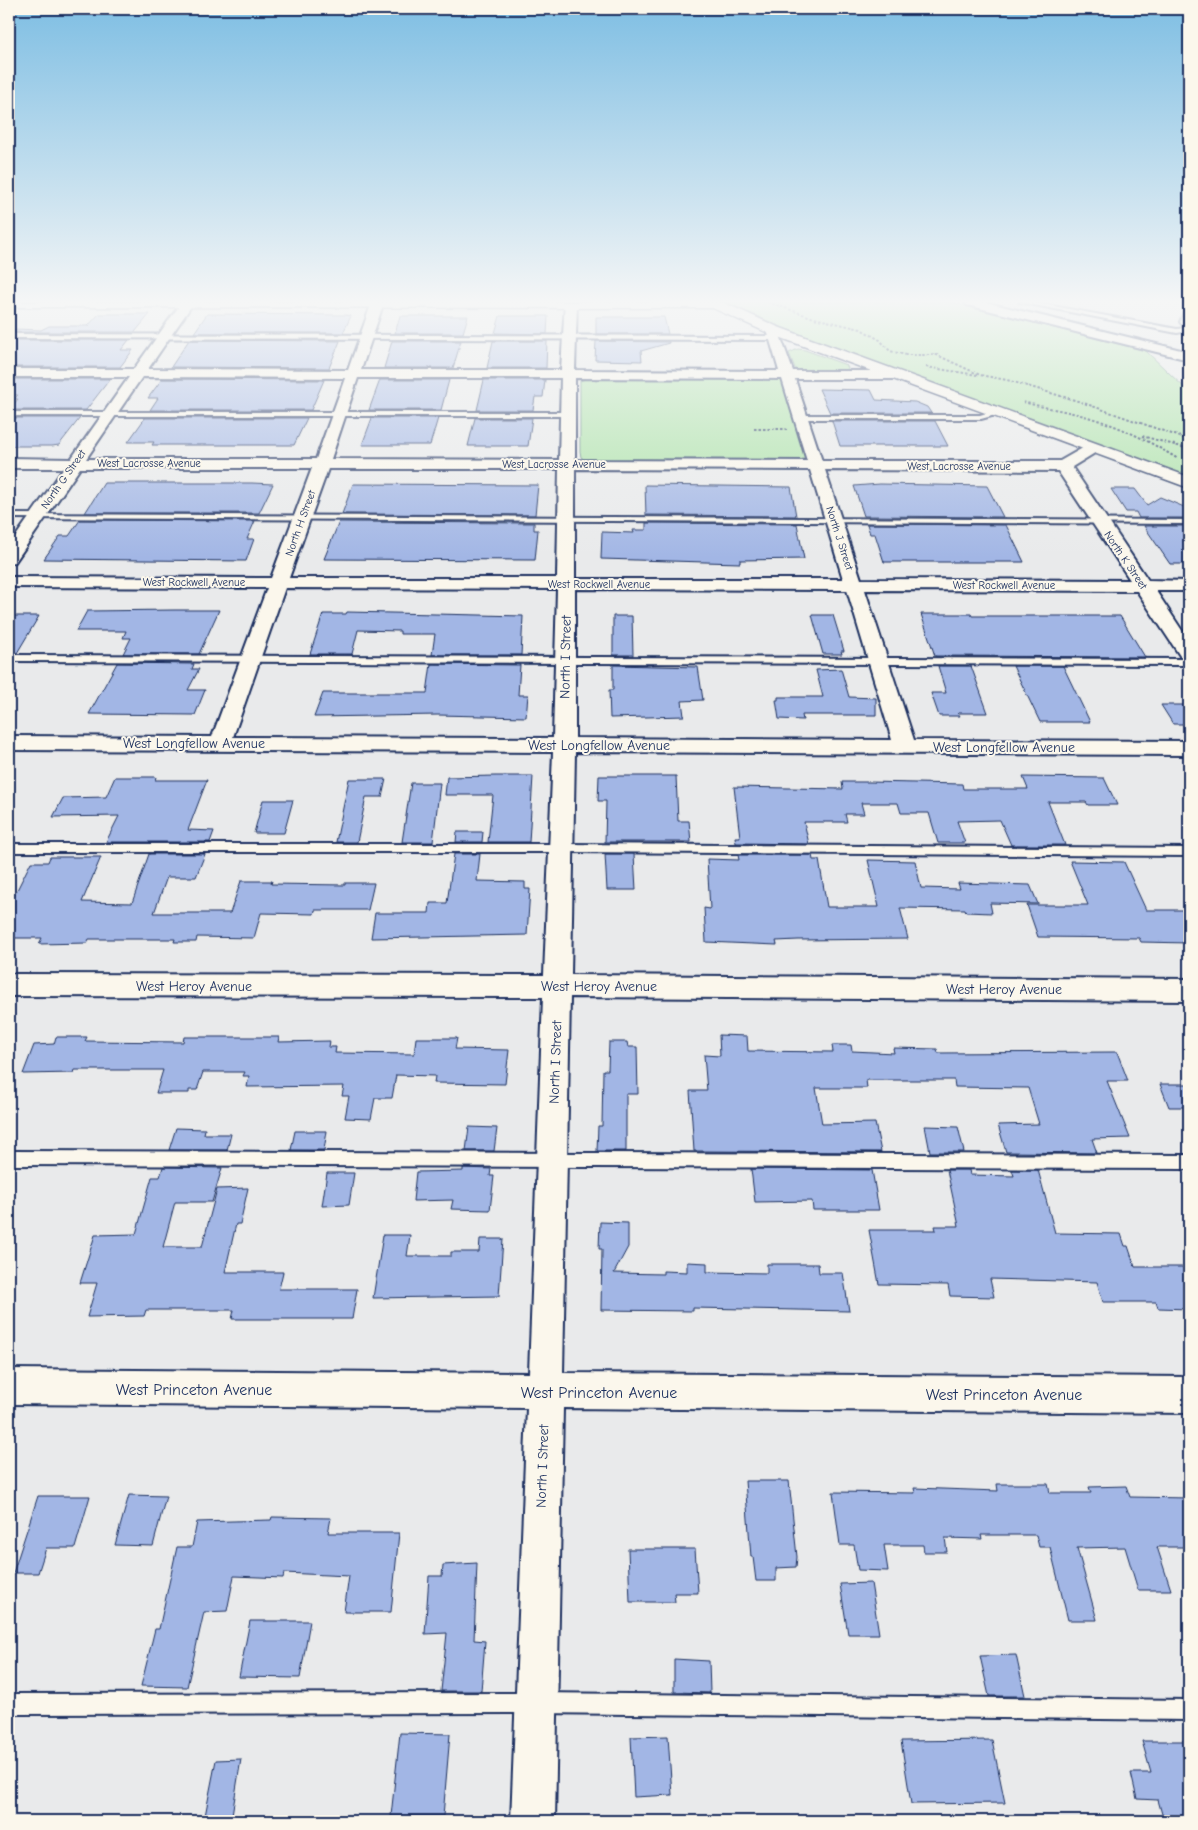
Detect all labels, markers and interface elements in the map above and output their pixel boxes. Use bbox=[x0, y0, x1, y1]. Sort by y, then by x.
street label: North G Street bbox=[38, 447, 89, 511]
street label: West Lacrosse Avenue bbox=[97, 457, 201, 470]
street label: West Lacrosse Avenue bbox=[502, 458, 606, 471]
street label: West Lacrosse Avenue bbox=[907, 460, 1011, 473]
street label: North H Street bbox=[283, 488, 319, 558]
street label: North J Street bbox=[823, 505, 856, 573]
street label: North K Street bbox=[1101, 529, 1150, 593]
street label: West Rockwell Avenue bbox=[143, 576, 246, 589]
street label: West Rockwell Avenue bbox=[548, 578, 651, 591]
street label: West Rockwell Avenue bbox=[953, 579, 1056, 592]
street label: North I Street bbox=[556, 614, 575, 699]
street label: West Longfellow Avenue bbox=[123, 735, 265, 752]
street label: West Longfellow Avenue bbox=[528, 737, 670, 754]
street label: West Longfellow Avenue bbox=[933, 739, 1075, 756]
street label: West Heroy Avenue bbox=[136, 978, 252, 995]
street label: West Heroy Avenue bbox=[541, 978, 657, 995]
street label: West Heroy Avenue bbox=[946, 981, 1062, 998]
street label: North I Street bbox=[546, 1019, 565, 1104]
street label: West Princeton Avenue bbox=[116, 1381, 272, 1399]
street label: West Princeton Avenue bbox=[521, 1384, 677, 1402]
street label: West Princeton Avenue bbox=[926, 1386, 1082, 1404]
street label: North I Street bbox=[533, 1423, 552, 1508]

